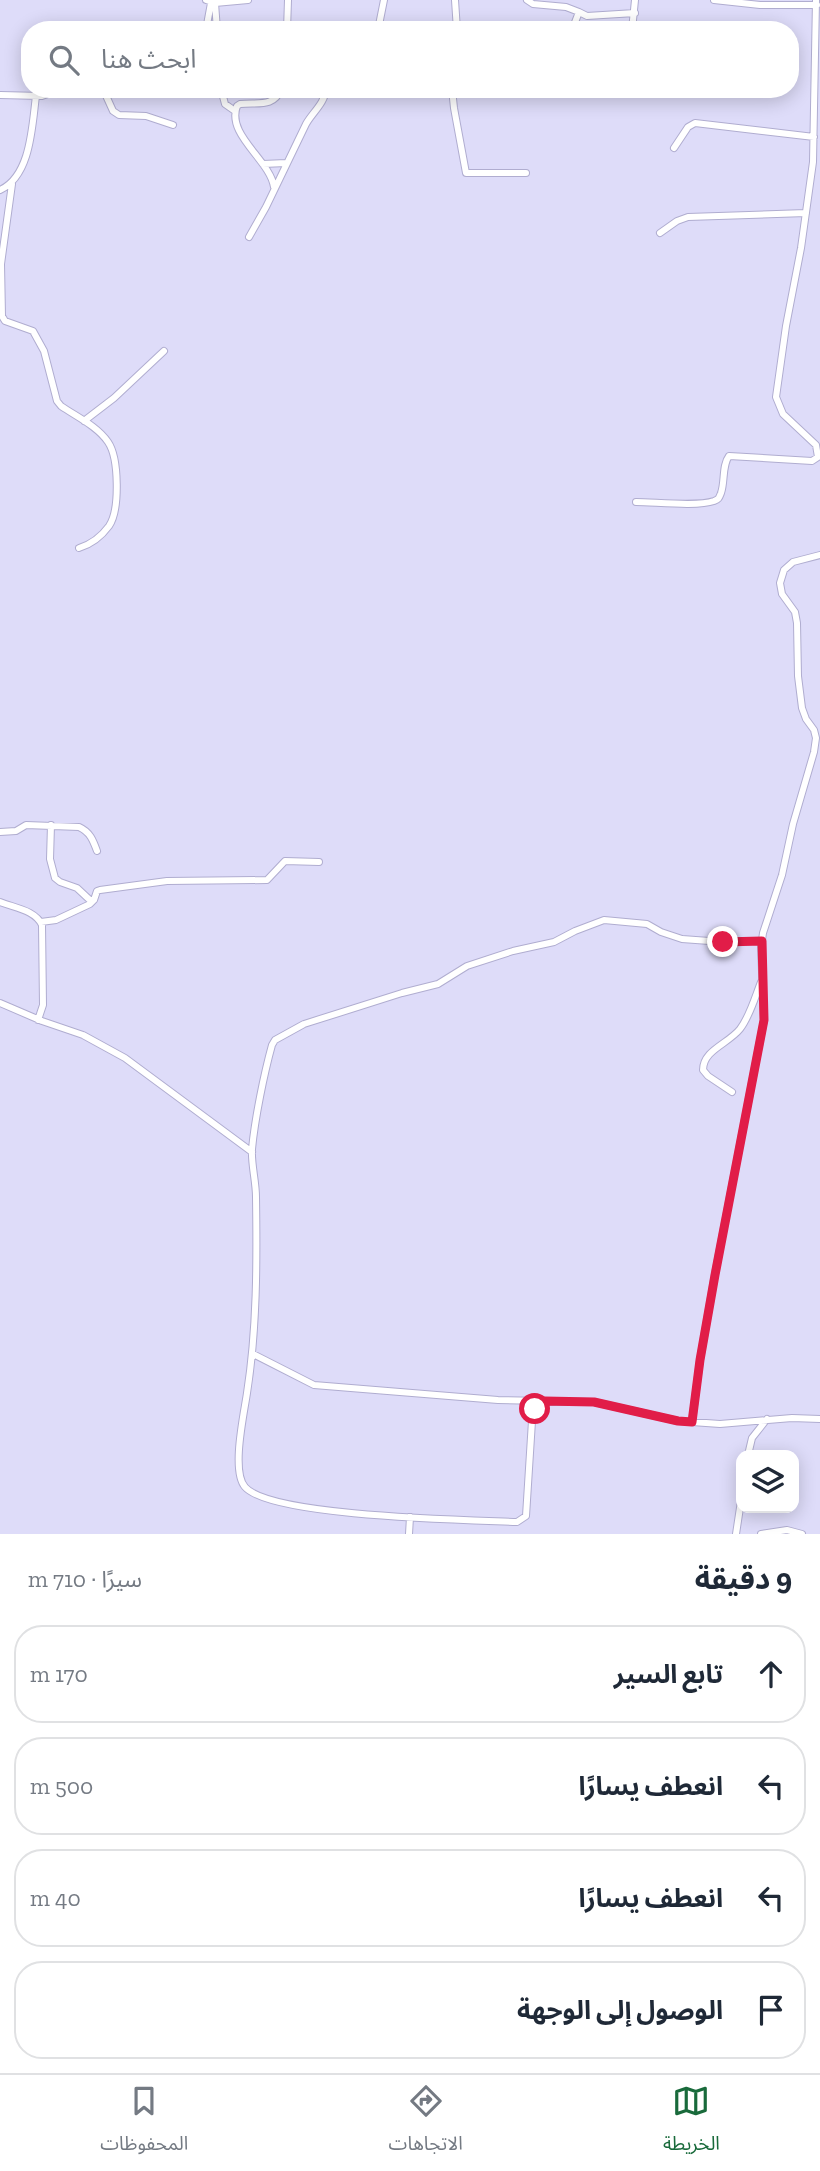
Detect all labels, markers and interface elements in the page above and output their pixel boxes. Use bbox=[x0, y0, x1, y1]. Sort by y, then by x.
search box bbox=[21, 21, 799, 98]
icon: search bbox=[45, 41, 83, 79]
text: ابحث هنا bbox=[101, 43, 196, 75]
route end bbox=[707, 926, 738, 957]
route start bbox=[519, 1393, 550, 1424]
map controls bbox=[736, 1450, 799, 1513]
button: layers bbox=[736, 1450, 799, 1513]
text: 9 دقيقة bbox=[695, 1561, 792, 1597]
text: سيرًا · 710 m bbox=[28, 1565, 142, 1593]
icon: ahead bbox=[752, 1655, 790, 1693]
text: تابع السير bbox=[614, 1658, 723, 1690]
text: 170 m bbox=[30, 1660, 88, 1688]
icon: left bbox=[752, 1767, 790, 1805]
text: انعطف يسارًا bbox=[578, 1770, 723, 1802]
text: 500 m bbox=[30, 1772, 93, 1800]
icon: left bbox=[752, 1879, 790, 1917]
text: انعطف يسارًا bbox=[578, 1882, 723, 1914]
text: 40 m bbox=[30, 1884, 81, 1912]
icon: arrive bbox=[752, 1991, 790, 2029]
text: الوصول إلى الوجهة bbox=[517, 1994, 723, 2026]
tab: المحفوظات bbox=[100, 2082, 188, 2164]
tab: الاتجاهات bbox=[389, 2082, 463, 2164]
tab: الخريطة bbox=[663, 2082, 720, 2164]

